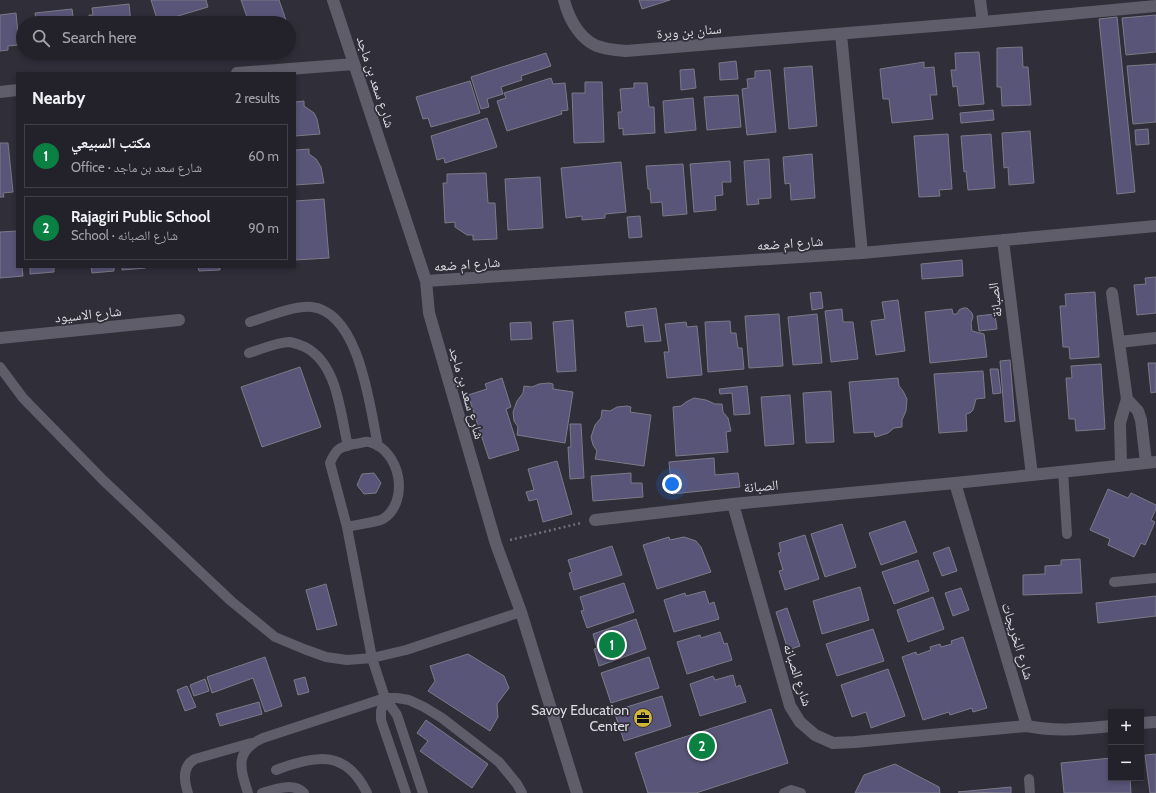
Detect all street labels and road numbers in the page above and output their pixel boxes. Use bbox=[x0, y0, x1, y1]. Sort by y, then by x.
street label: سنان بن وبرة bbox=[656, 19, 722, 43]
street label: شارع سعد بن ماجد bbox=[352, 34, 399, 130]
street label: شارع ام ضعه bbox=[756, 232, 824, 255]
street label: شارع ام ضعه bbox=[433, 253, 501, 276]
street label: الصبانة bbox=[984, 282, 1006, 318]
street label: شارع الاسيود bbox=[54, 302, 122, 327]
street label: شارع سعد بن ماجد bbox=[444, 345, 489, 442]
street label: الصبانة bbox=[743, 476, 779, 496]
street label: شارع الخريجات bbox=[997, 600, 1038, 682]
street label: شارع الصبانه bbox=[778, 641, 817, 709]

